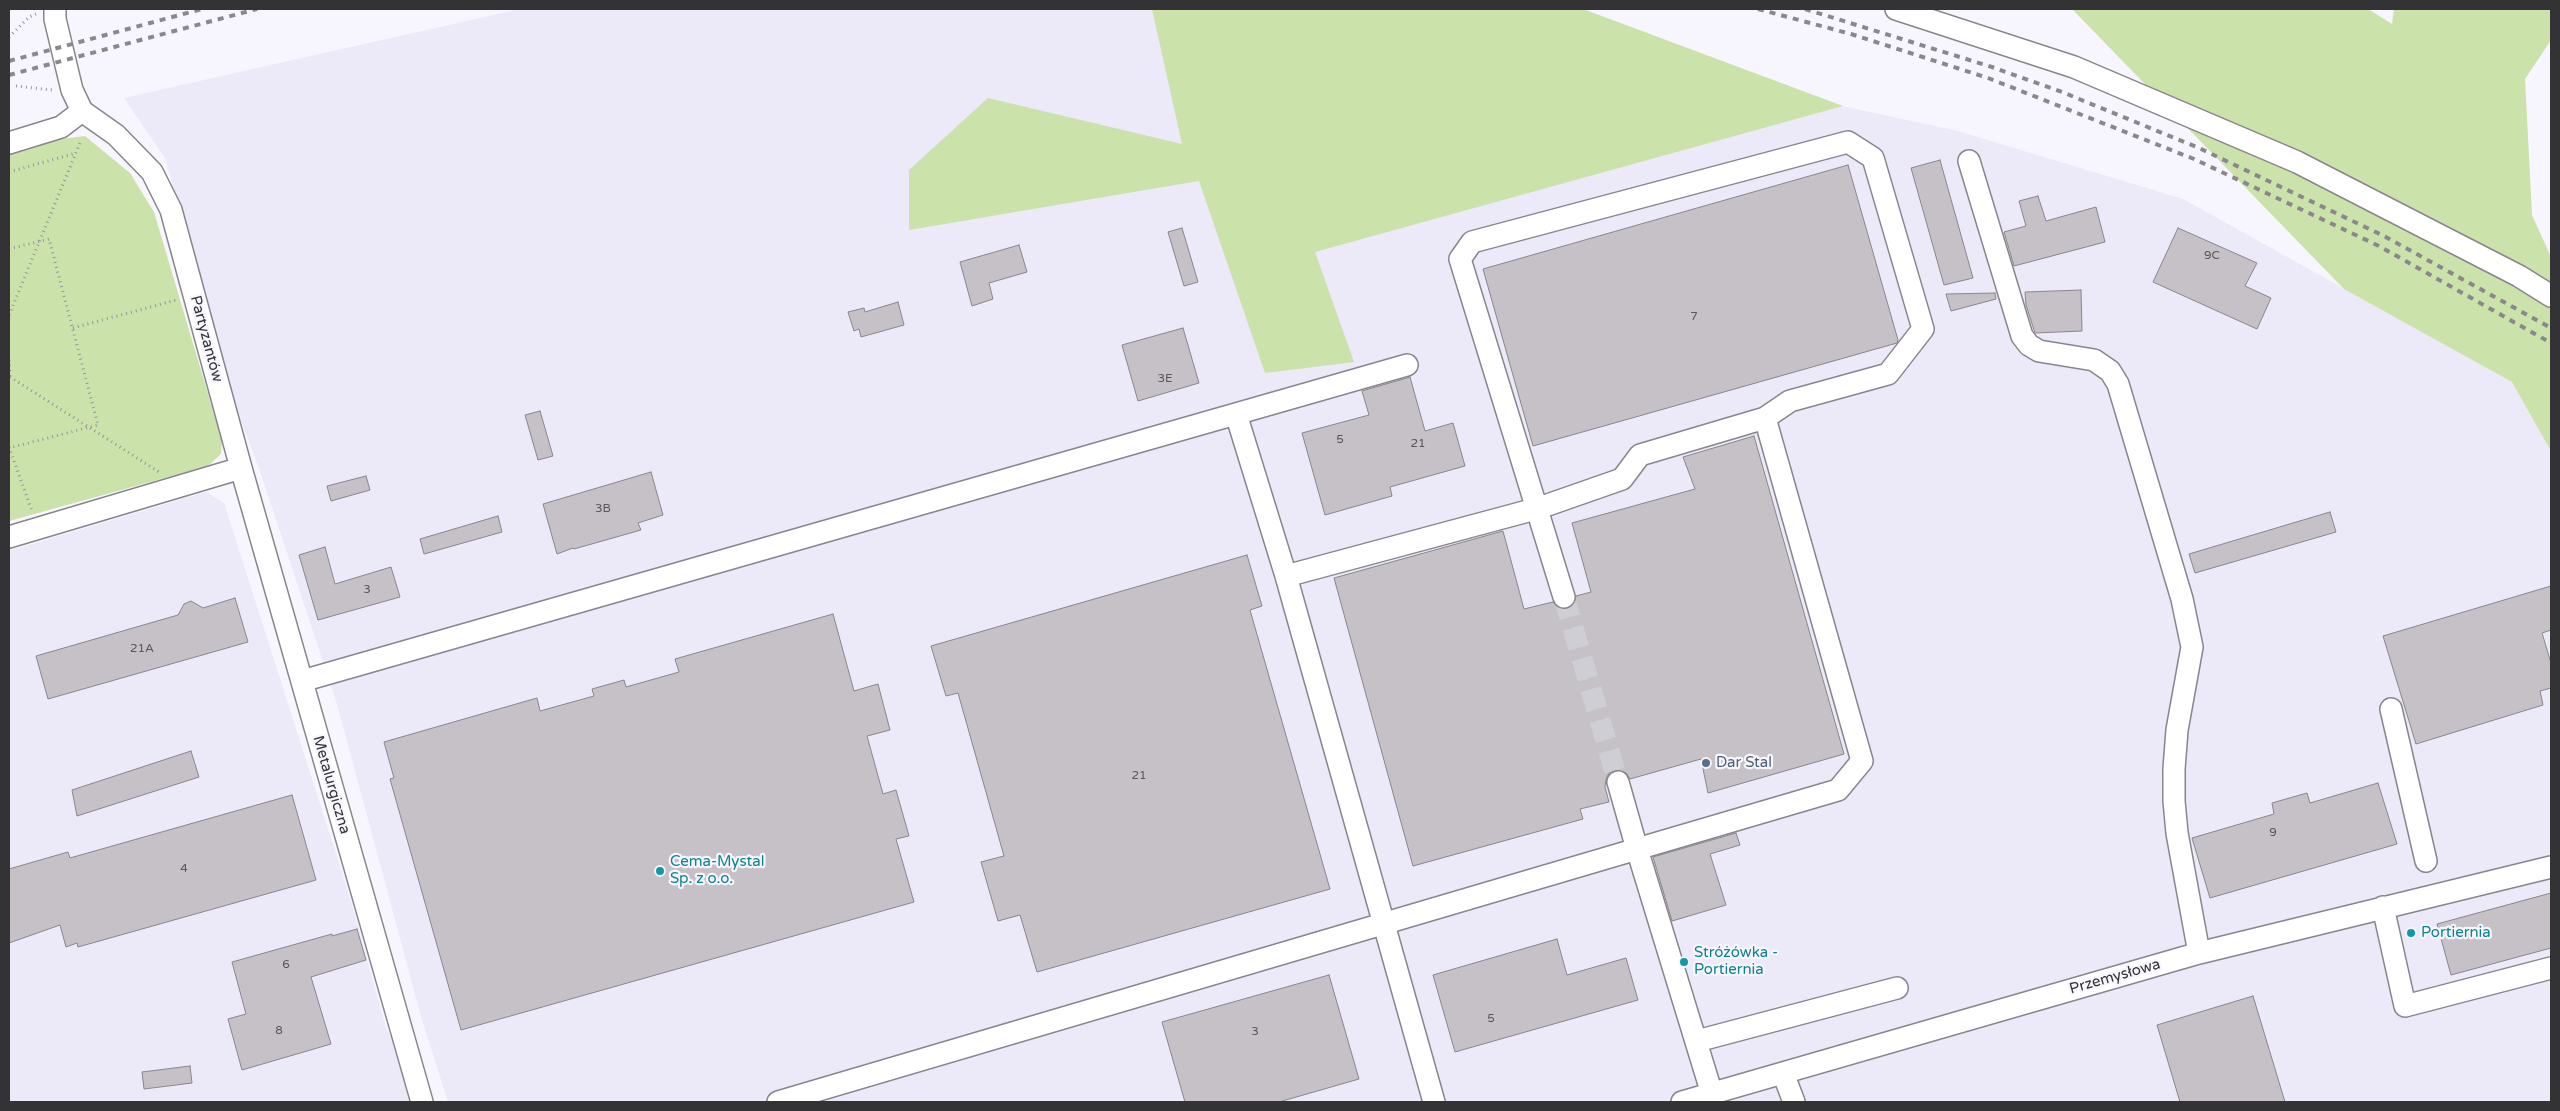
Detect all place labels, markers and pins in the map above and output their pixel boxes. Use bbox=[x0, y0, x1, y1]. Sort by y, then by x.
place label: Dar Stal bbox=[1716, 754, 1772, 772]
marker: Dar Stal bbox=[1700, 757, 1712, 769]
place label: Cema-Mystal Sp. z o.o. bbox=[670, 853, 764, 888]
marker: Cema-Mystal Sp. z o.o. bbox=[654, 865, 666, 877]
place label: Portiernia bbox=[2421, 924, 2491, 942]
marker: Portiernia bbox=[2405, 927, 2417, 939]
place label: Stróżówka - Portiernia bbox=[1694, 944, 1778, 979]
marker: Stróżówka - Portiernia bbox=[1678, 956, 1690, 968]

